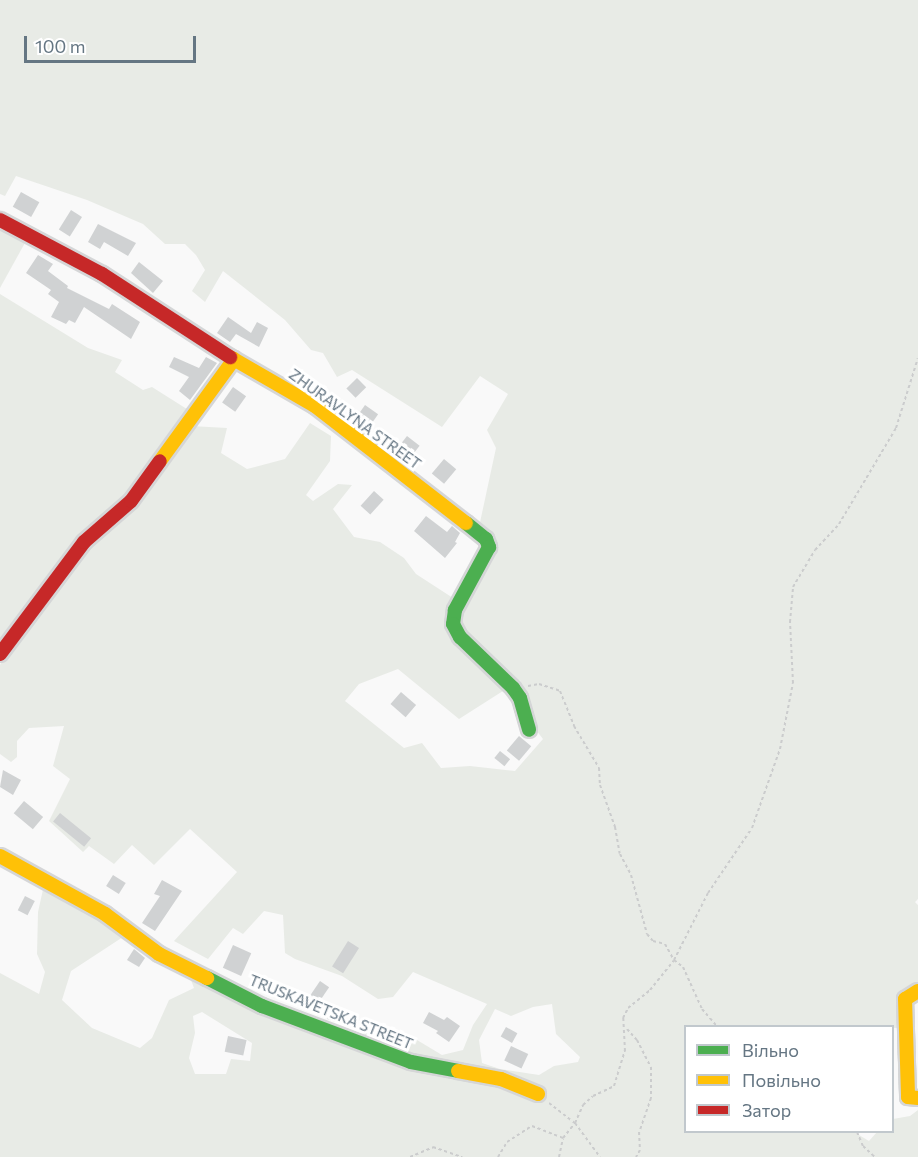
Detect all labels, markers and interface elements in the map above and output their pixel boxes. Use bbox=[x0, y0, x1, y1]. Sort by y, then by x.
scale bar bbox=[27, 24, 200, 62]
text: 100 m bbox=[35, 35, 85, 57]
street label: ZHURAVLYNA STREET bbox=[285, 365, 425, 473]
street label: TRUSKAVETSKA STREET bbox=[246, 971, 416, 1053]
legend bbox=[684, 1025, 894, 1133]
text: Вільно bbox=[742, 1039, 799, 1061]
text: Повільно bbox=[742, 1069, 821, 1091]
text: Затор bbox=[742, 1099, 791, 1121]

